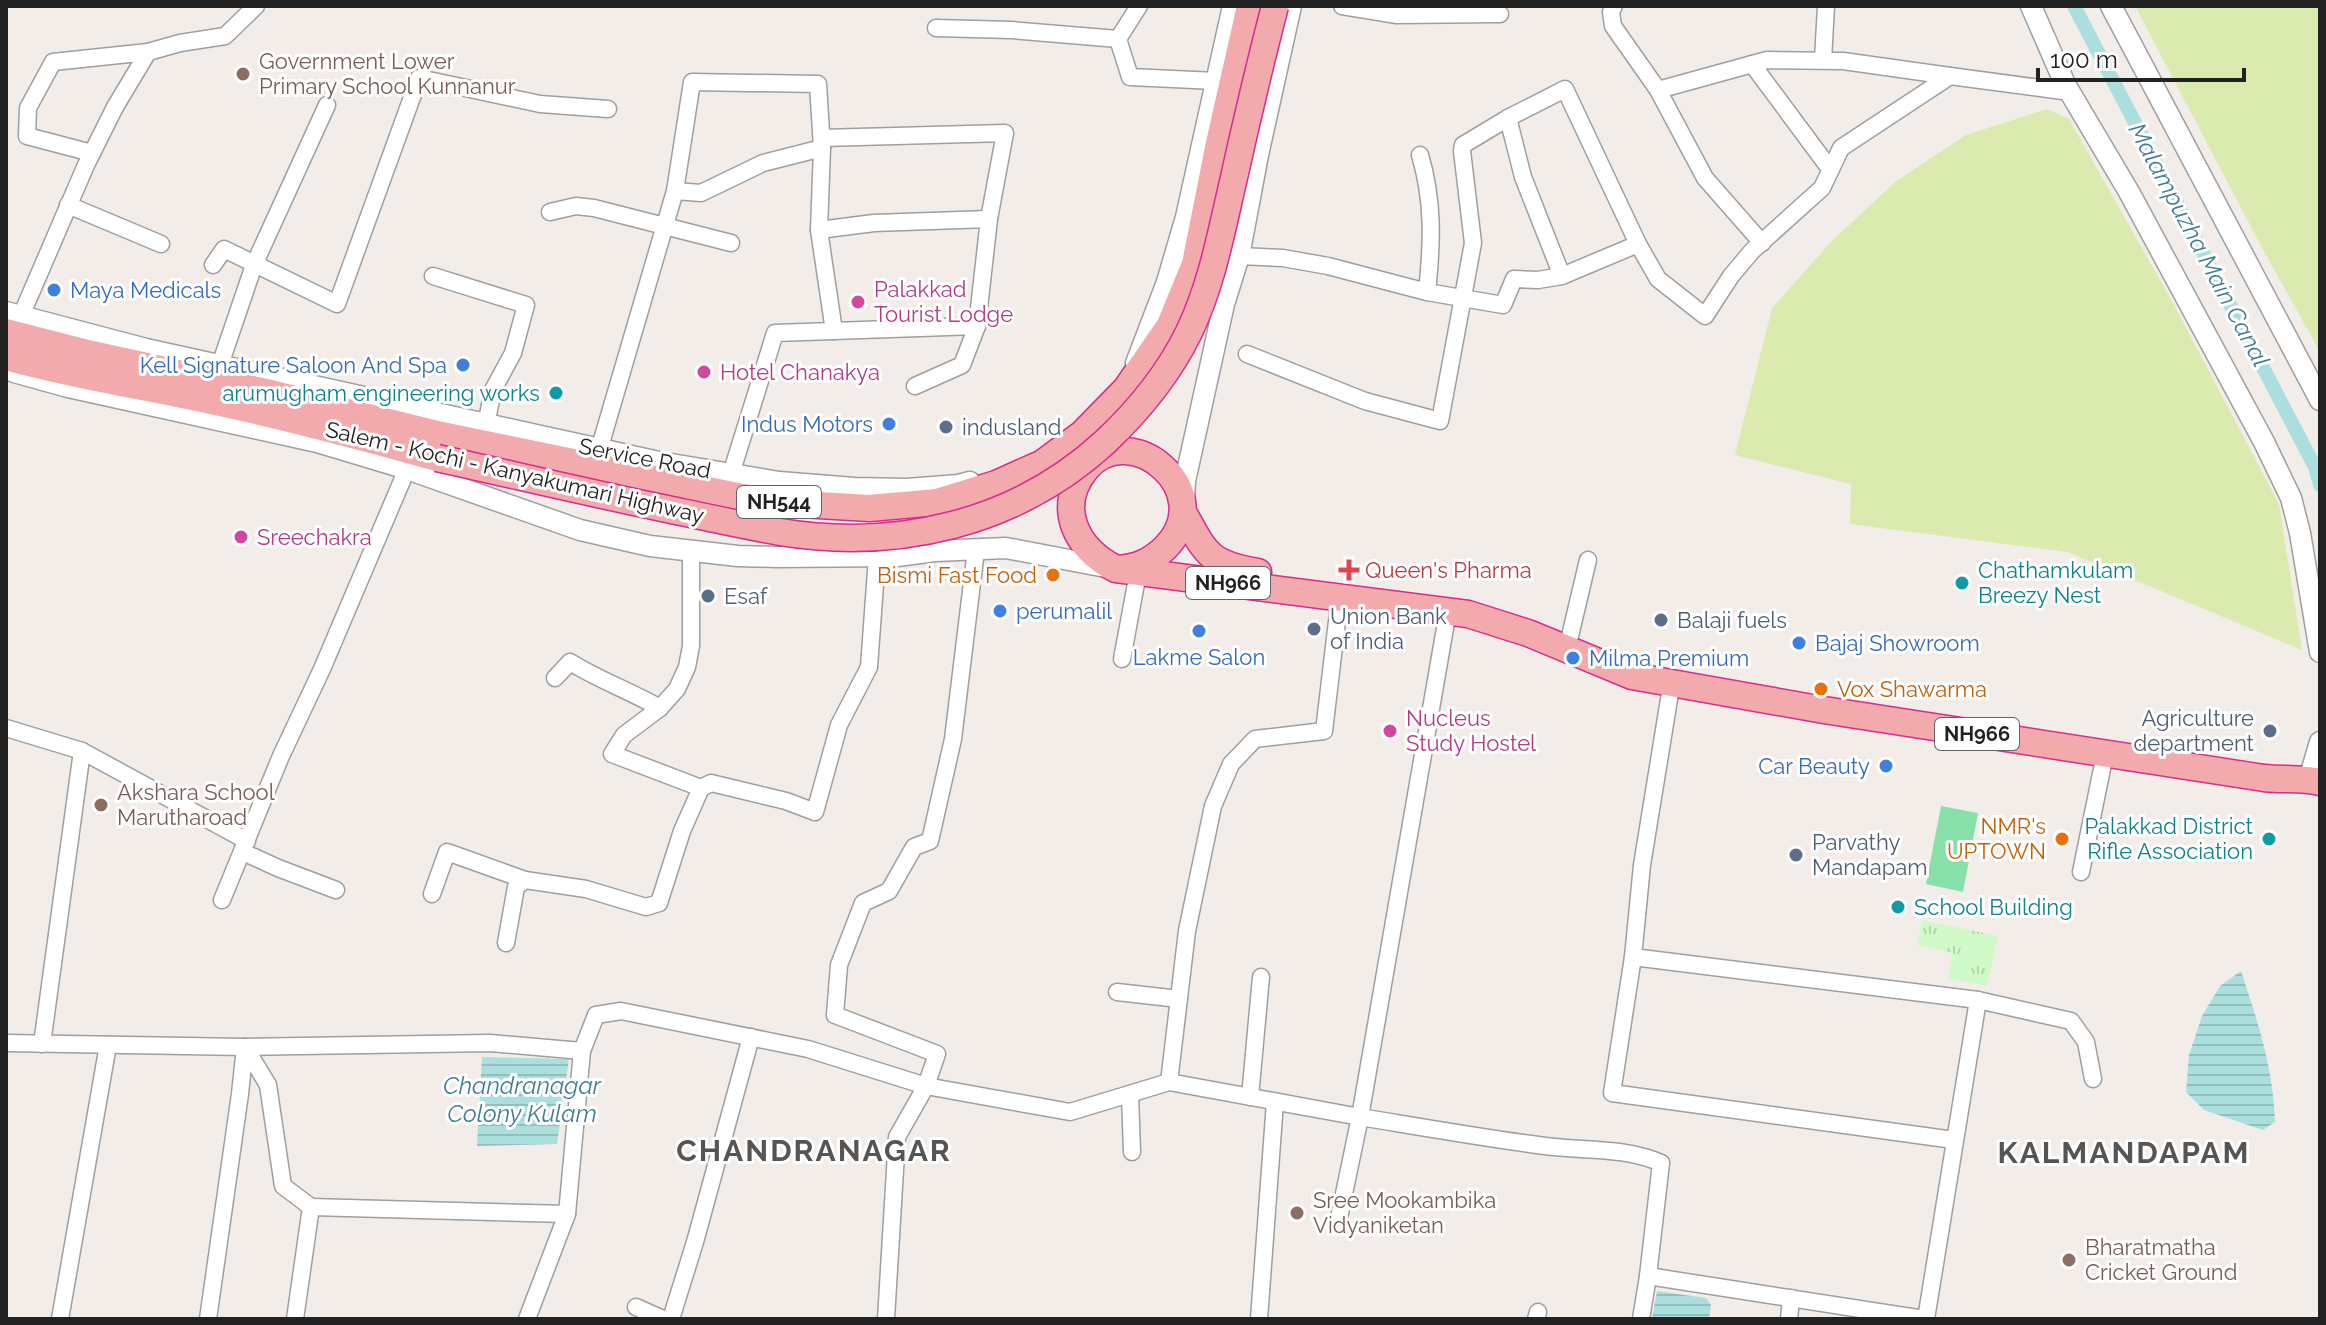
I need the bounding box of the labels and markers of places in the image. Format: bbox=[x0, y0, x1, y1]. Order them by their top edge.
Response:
place label: Government Lower Primary School Kunnanur bbox=[259, 48, 516, 99]
marker: Government Lower Primary School Kunnanur bbox=[234, 65, 252, 83]
place label: Palakkad Tourist Lodge bbox=[874, 276, 1013, 327]
place label: Maya Medicals bbox=[70, 277, 221, 303]
marker: Maya Medicals bbox=[45, 281, 63, 299]
marker: Palakkad Tourist Lodge bbox=[849, 293, 867, 311]
place label: Kell Signature Saloon And Spa bbox=[140, 352, 447, 378]
marker: Kell Signature Saloon And Spa bbox=[454, 356, 472, 374]
place label: Hotel Chanakya bbox=[720, 359, 880, 385]
marker: Hotel Chanakya bbox=[695, 363, 713, 381]
place label: arumugham engineering works bbox=[222, 380, 540, 406]
marker: arumugham engineering works bbox=[547, 384, 565, 402]
place label: Indus Motors bbox=[741, 411, 873, 437]
place label: indusland bbox=[962, 414, 1061, 440]
marker: Indus Motors bbox=[880, 415, 898, 433]
marker: indusland bbox=[937, 418, 955, 436]
place label: Sreechakra bbox=[257, 524, 372, 550]
marker: Sreechakra bbox=[232, 528, 250, 546]
place label: Queen's Pharma bbox=[1365, 557, 1532, 583]
place label: Chathamkulam Breezy Nest bbox=[1978, 557, 2133, 608]
marker: Queen's Pharma bbox=[1340, 561, 1358, 579]
place label: Bismi Fast Food bbox=[877, 562, 1037, 588]
marker: Bismi Fast Food bbox=[1044, 566, 1062, 584]
marker: Chathamkulam Breezy Nest bbox=[1953, 574, 1971, 592]
place label: Esaf bbox=[724, 583, 768, 609]
marker: Esaf bbox=[699, 587, 717, 605]
place label: perumalil bbox=[1016, 598, 1112, 624]
marker: perumalil bbox=[991, 602, 1009, 620]
place label: Union Bank of India bbox=[1330, 603, 1447, 654]
place label: Balaji fuels bbox=[1677, 607, 1787, 633]
marker: Balaji fuels bbox=[1652, 611, 1670, 629]
marker: Union Bank of India bbox=[1305, 620, 1323, 638]
marker: Lakme Salon bbox=[1190, 622, 1208, 640]
place label: Bajaj Showroom bbox=[1815, 630, 1980, 656]
marker: Bajaj Showroom bbox=[1790, 634, 1808, 652]
place label: Lakme Salon bbox=[1133, 644, 1265, 670]
place label: Milma Premium bbox=[1589, 645, 1749, 671]
marker: Milma Premium bbox=[1564, 649, 1582, 667]
place label: Vox Shawarma bbox=[1837, 676, 1987, 702]
marker: Vox Shawarma bbox=[1812, 680, 1830, 698]
place label: Nucleus Study Hostel bbox=[1406, 705, 1536, 756]
place label: Agriculture department bbox=[2134, 705, 2255, 756]
marker: Nucleus Study Hostel bbox=[1381, 722, 1399, 740]
marker: Agriculture department bbox=[2261, 722, 2279, 740]
place label: Car Beauty bbox=[1758, 753, 1870, 779]
marker: Car Beauty bbox=[1877, 757, 1895, 775]
place label: Akshara School Marutharoad bbox=[117, 779, 275, 830]
marker: Akshara School Marutharoad bbox=[92, 796, 110, 814]
place label: NMR's UPTOWN bbox=[1947, 813, 2046, 864]
place label: Palakkad District Rifle Association bbox=[2084, 813, 2254, 864]
place label: Parvathy Mandapam bbox=[1812, 829, 1927, 880]
marker: NMR's UPTOWN bbox=[2053, 830, 2071, 848]
marker: Palakkad District Rifle Association bbox=[2260, 830, 2278, 848]
marker: Parvathy Mandapam bbox=[1787, 846, 1805, 864]
place label: School Building bbox=[1914, 894, 2073, 920]
marker: School Building bbox=[1889, 898, 1907, 916]
place label: Sree Mookambika Vidyaniketan bbox=[1313, 1187, 1496, 1238]
marker: Sree Mookambika Vidyaniketan bbox=[1288, 1204, 1306, 1222]
place label: Bharatmatha Cricket Ground bbox=[2085, 1234, 2237, 1285]
marker: Bharatmatha Cricket Ground bbox=[2060, 1251, 2078, 1269]

